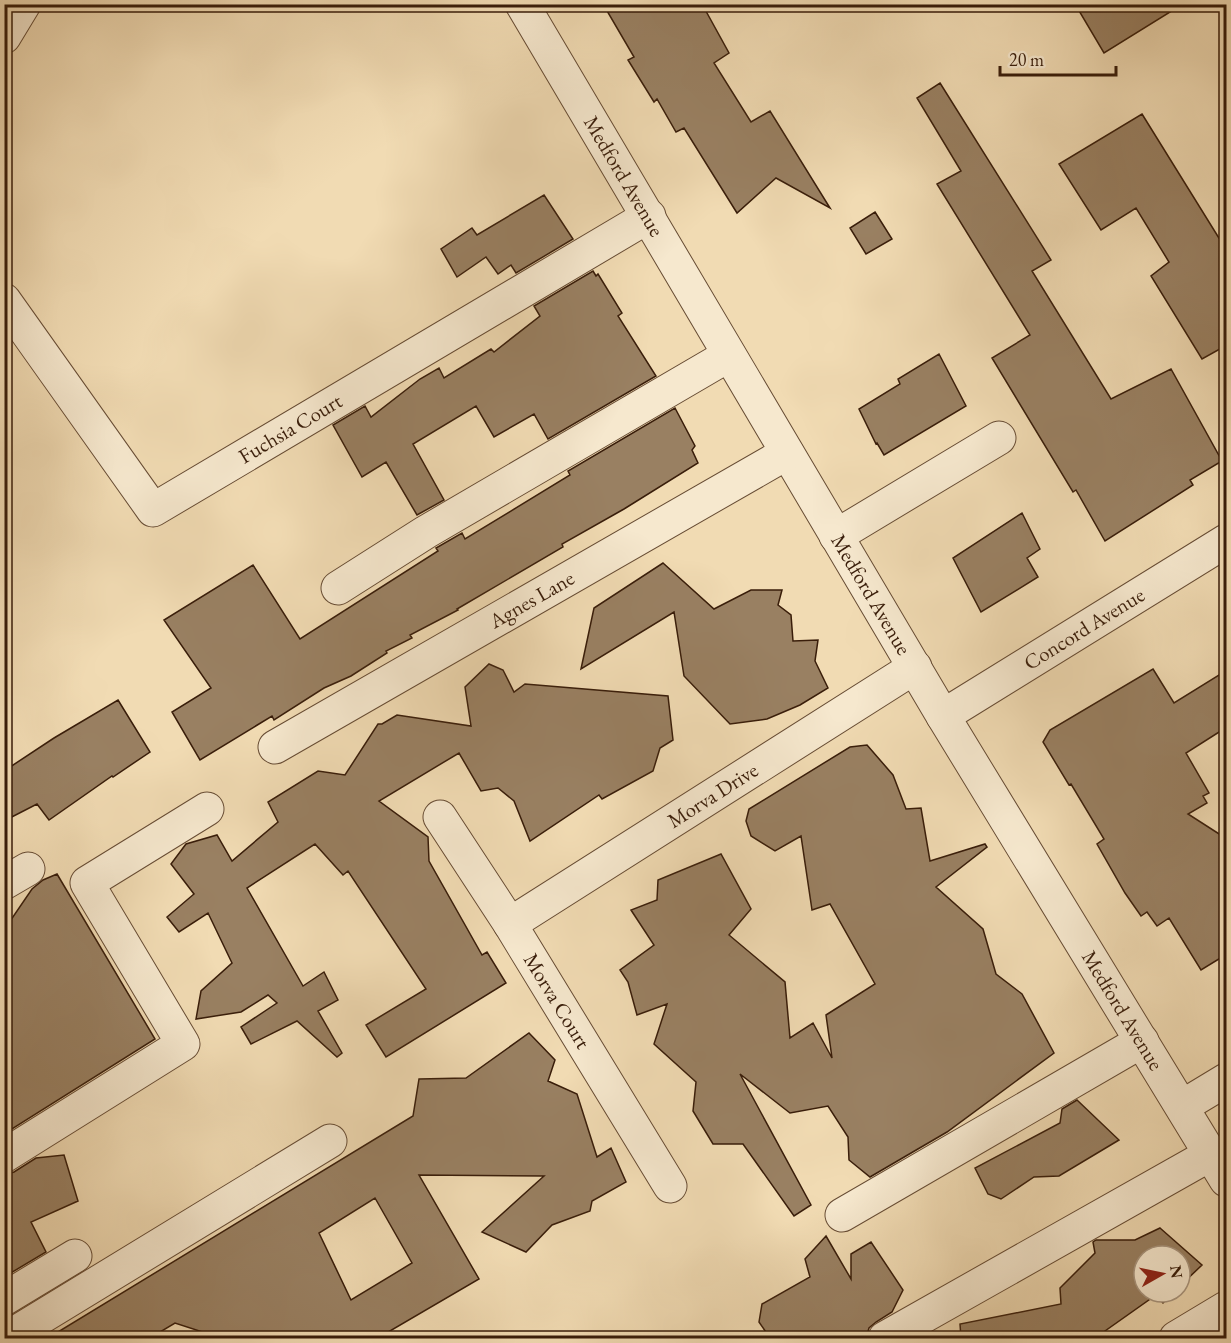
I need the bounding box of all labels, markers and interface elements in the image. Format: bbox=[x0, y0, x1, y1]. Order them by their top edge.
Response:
scale bar bbox=[1000, 39, 1116, 77]
text: 20 m bbox=[1009, 48, 1044, 71]
street label: Medford Avenue bbox=[578, 111, 670, 241]
street label: Fuchsia Court bbox=[233, 387, 347, 469]
street label: Medford Avenue bbox=[825, 529, 918, 660]
street label: Agnes Lane bbox=[483, 564, 579, 635]
street label: Concord Avenue bbox=[1018, 581, 1149, 676]
street label: Morva Drive bbox=[662, 756, 763, 834]
street label: Medford Avenue bbox=[1076, 945, 1170, 1075]
street label: Morva Court bbox=[518, 948, 597, 1054]
north arrow bbox=[1132, 1244, 1192, 1304]
text: N bbox=[1165, 1264, 1188, 1280]

